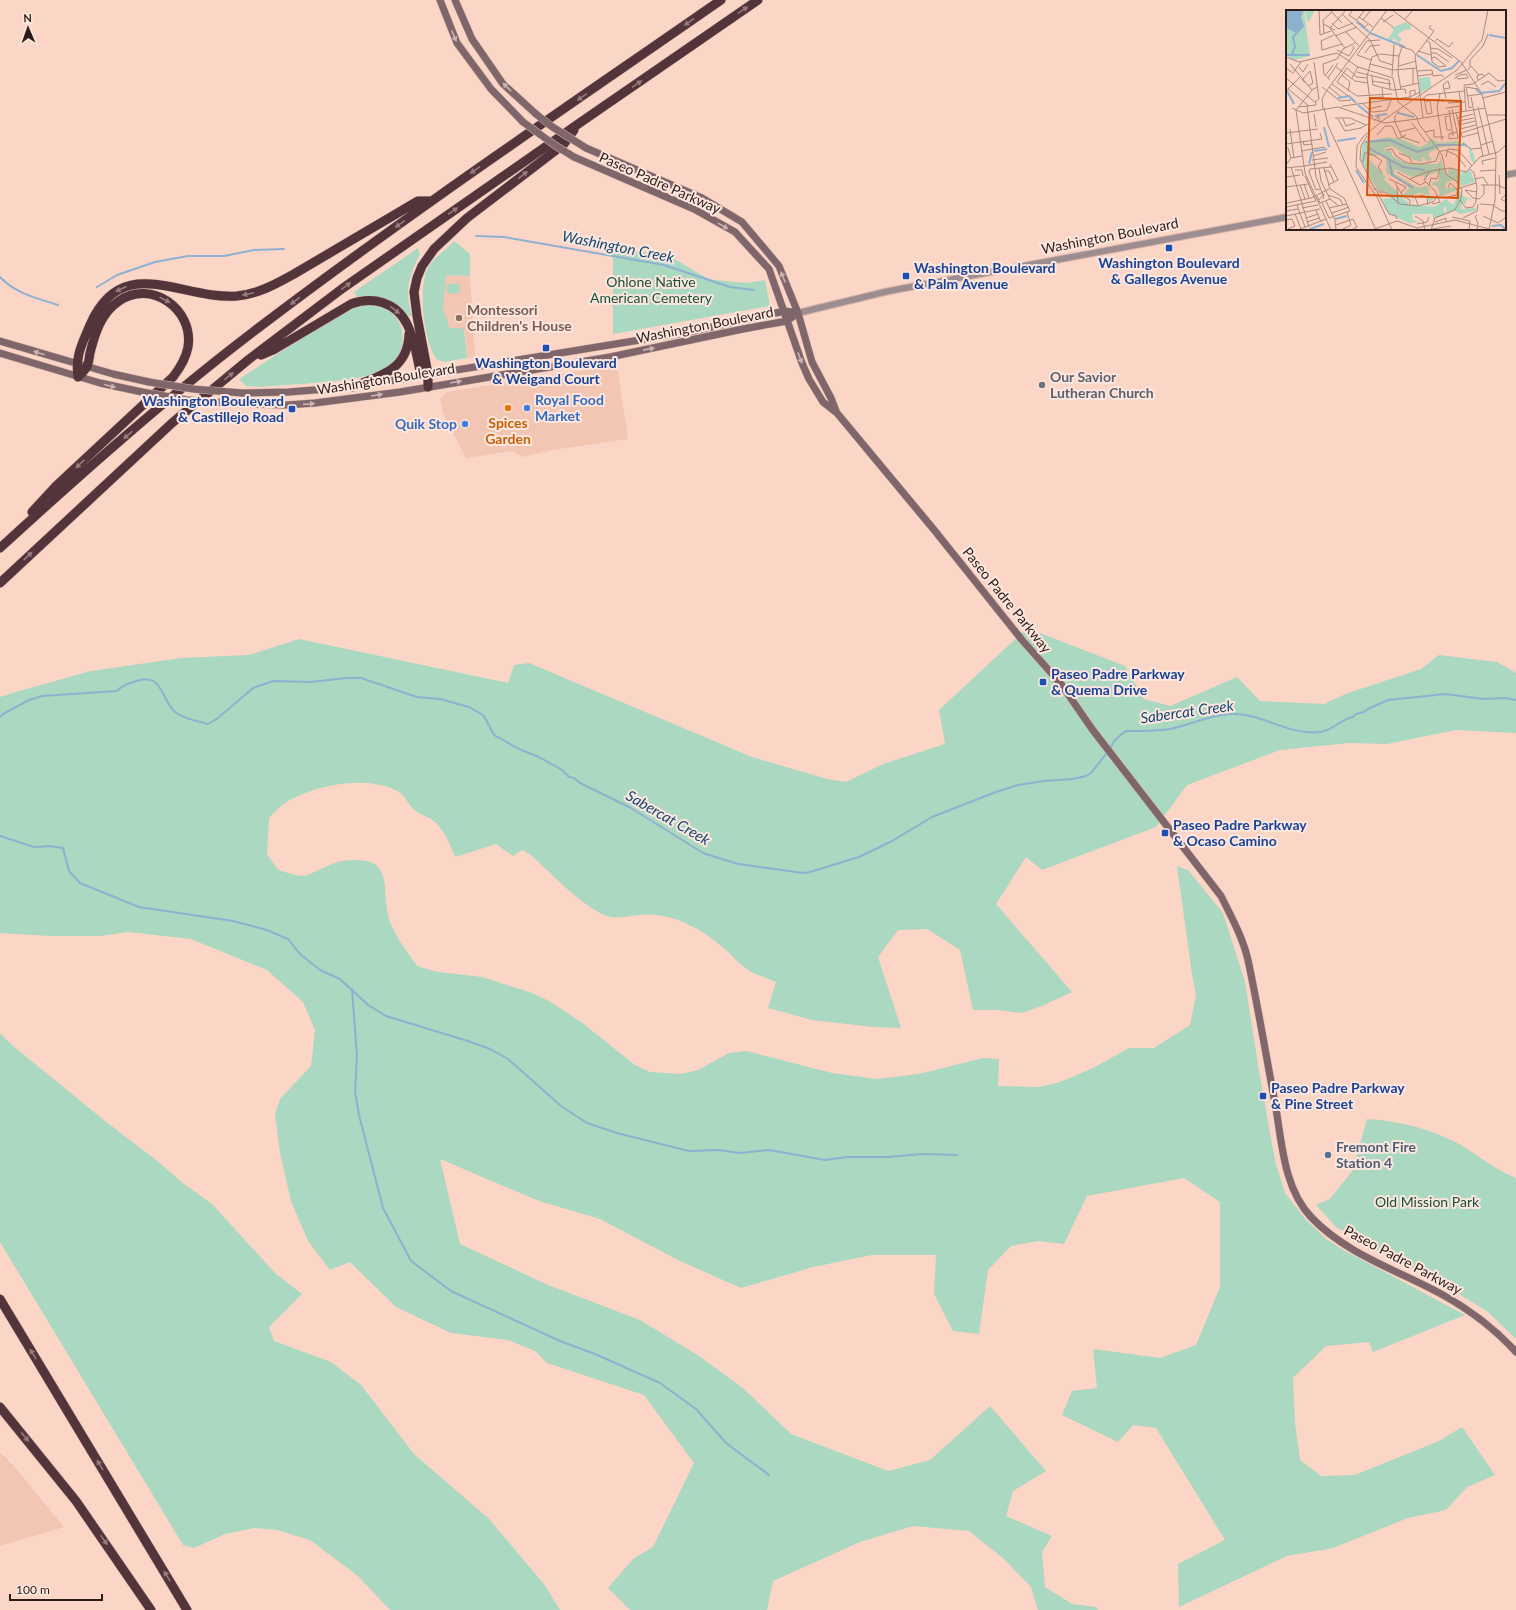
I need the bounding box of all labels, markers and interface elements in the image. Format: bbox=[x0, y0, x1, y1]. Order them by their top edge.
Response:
one-way arrow bbox=[738, 6, 749, 14]
north arrow bbox=[8, 8, 48, 48]
inset map bbox=[1286, 10, 1506, 230]
text: N bbox=[23, 11, 32, 24]
one-way arrow bbox=[684, 18, 694, 26]
one-way arrow bbox=[452, 31, 458, 43]
one-way arrow bbox=[631, 80, 642, 88]
one-way arrow bbox=[502, 82, 512, 92]
one-way arrow bbox=[577, 93, 587, 101]
street label: Paseo Padre Parkway bbox=[597, 148, 724, 217]
one-way arrow bbox=[469, 167, 481, 174]
one-way arrow bbox=[517, 171, 528, 179]
one-way arrow bbox=[448, 208, 458, 216]
street label: Washington Boulevard bbox=[1040, 214, 1180, 257]
one-way arrow bbox=[394, 220, 405, 228]
one-way arrow bbox=[718, 222, 729, 229]
water label: Washington Creek bbox=[561, 226, 677, 266]
marker: Washington Boulevard & Gallegos Avenue bbox=[1164, 243, 1174, 253]
place label: Washington Boulevard & Gallegos Avenue bbox=[1098, 254, 1240, 287]
place label: Washington Boulevard & Palm Avenue bbox=[914, 259, 1056, 292]
one-way arrow bbox=[780, 271, 786, 282]
marker: Washington Boulevard & Palm Avenue bbox=[901, 271, 911, 281]
park label: Ohlone Native American Cemetery bbox=[590, 273, 713, 306]
one-way arrow bbox=[341, 282, 352, 290]
one-way arrow bbox=[115, 286, 126, 292]
one-way arrow bbox=[242, 291, 255, 297]
one-way arrow bbox=[159, 297, 171, 304]
one-way arrow bbox=[290, 297, 300, 305]
place label: Montessori Children's House bbox=[467, 301, 572, 334]
street label: Washington Boulevard bbox=[635, 303, 775, 346]
one-way arrow bbox=[390, 306, 401, 315]
marker: Montessori Children's House bbox=[454, 313, 464, 323]
marker: Washington Boulevard & Weigand Court bbox=[541, 343, 551, 353]
one-way arrow bbox=[642, 346, 655, 352]
one-way arrow bbox=[33, 350, 45, 356]
one-way arrow bbox=[798, 352, 804, 364]
place label: Washington Boulevard & Weigand Court bbox=[475, 354, 617, 387]
street label: Washington Boulevard bbox=[316, 359, 456, 398]
place label: Our Savior Lutheran Church bbox=[1050, 368, 1154, 401]
one-way arrow bbox=[224, 371, 234, 380]
one-way arrow bbox=[450, 379, 462, 385]
marker: Our Savior Lutheran Church bbox=[1037, 380, 1047, 390]
one-way arrow bbox=[104, 383, 116, 389]
place label: Royal Food Market bbox=[535, 391, 604, 424]
place label: Washington Boulevard & Castillejo Road bbox=[143, 392, 284, 425]
one-way arrow bbox=[371, 392, 383, 398]
one-way arrow bbox=[303, 400, 315, 407]
marker: Spices Garden bbox=[503, 403, 513, 413]
marker: Royal Food Market bbox=[522, 403, 532, 413]
marker: Washington Boulevard & Castillejo Road bbox=[287, 404, 297, 414]
place label: Spices Garden bbox=[485, 414, 531, 447]
place label: Quik Stop bbox=[395, 415, 457, 432]
marker: Quik Stop bbox=[460, 419, 470, 429]
one-way arrow bbox=[123, 430, 134, 439]
one-way arrow bbox=[75, 459, 85, 468]
street label: Paseo Padre Parkway bbox=[960, 543, 1056, 657]
one-way arrow bbox=[23, 551, 33, 561]
place label: Paseo Padre Parkway & Quema Drive bbox=[1051, 665, 1185, 698]
marker: Paseo Padre Parkway & Quema Drive bbox=[1038, 677, 1048, 687]
water label: Sabercat Creek bbox=[1139, 695, 1236, 726]
water label: Sabercat Creek bbox=[623, 786, 714, 849]
place label: Paseo Padre Parkway & Ocaso Camino bbox=[1173, 816, 1307, 849]
marker: Paseo Padre Parkway & Ocaso Camino bbox=[1160, 828, 1170, 838]
place label: Paseo Padre Parkway & Pine Street bbox=[1271, 1079, 1405, 1112]
marker: Paseo Padre Parkway & Pine Street bbox=[1258, 1091, 1268, 1101]
place label: Fremont Fire Station 4 bbox=[1336, 1138, 1417, 1171]
marker: Fremont Fire Station 4 bbox=[1323, 1150, 1333, 1160]
park label: Old Mission Park bbox=[1375, 1193, 1480, 1210]
street label: Paseo Padre Parkway bbox=[1341, 1221, 1466, 1298]
one-way arrow bbox=[29, 1349, 37, 1359]
one-way arrow bbox=[21, 1431, 30, 1442]
one-way arrow bbox=[96, 1459, 103, 1471]
one-way arrow bbox=[100, 1535, 108, 1545]
one-way arrow bbox=[164, 1570, 171, 1582]
scale bar bbox=[10, 1576, 102, 1602]
text: 100 m bbox=[16, 1582, 50, 1597]

